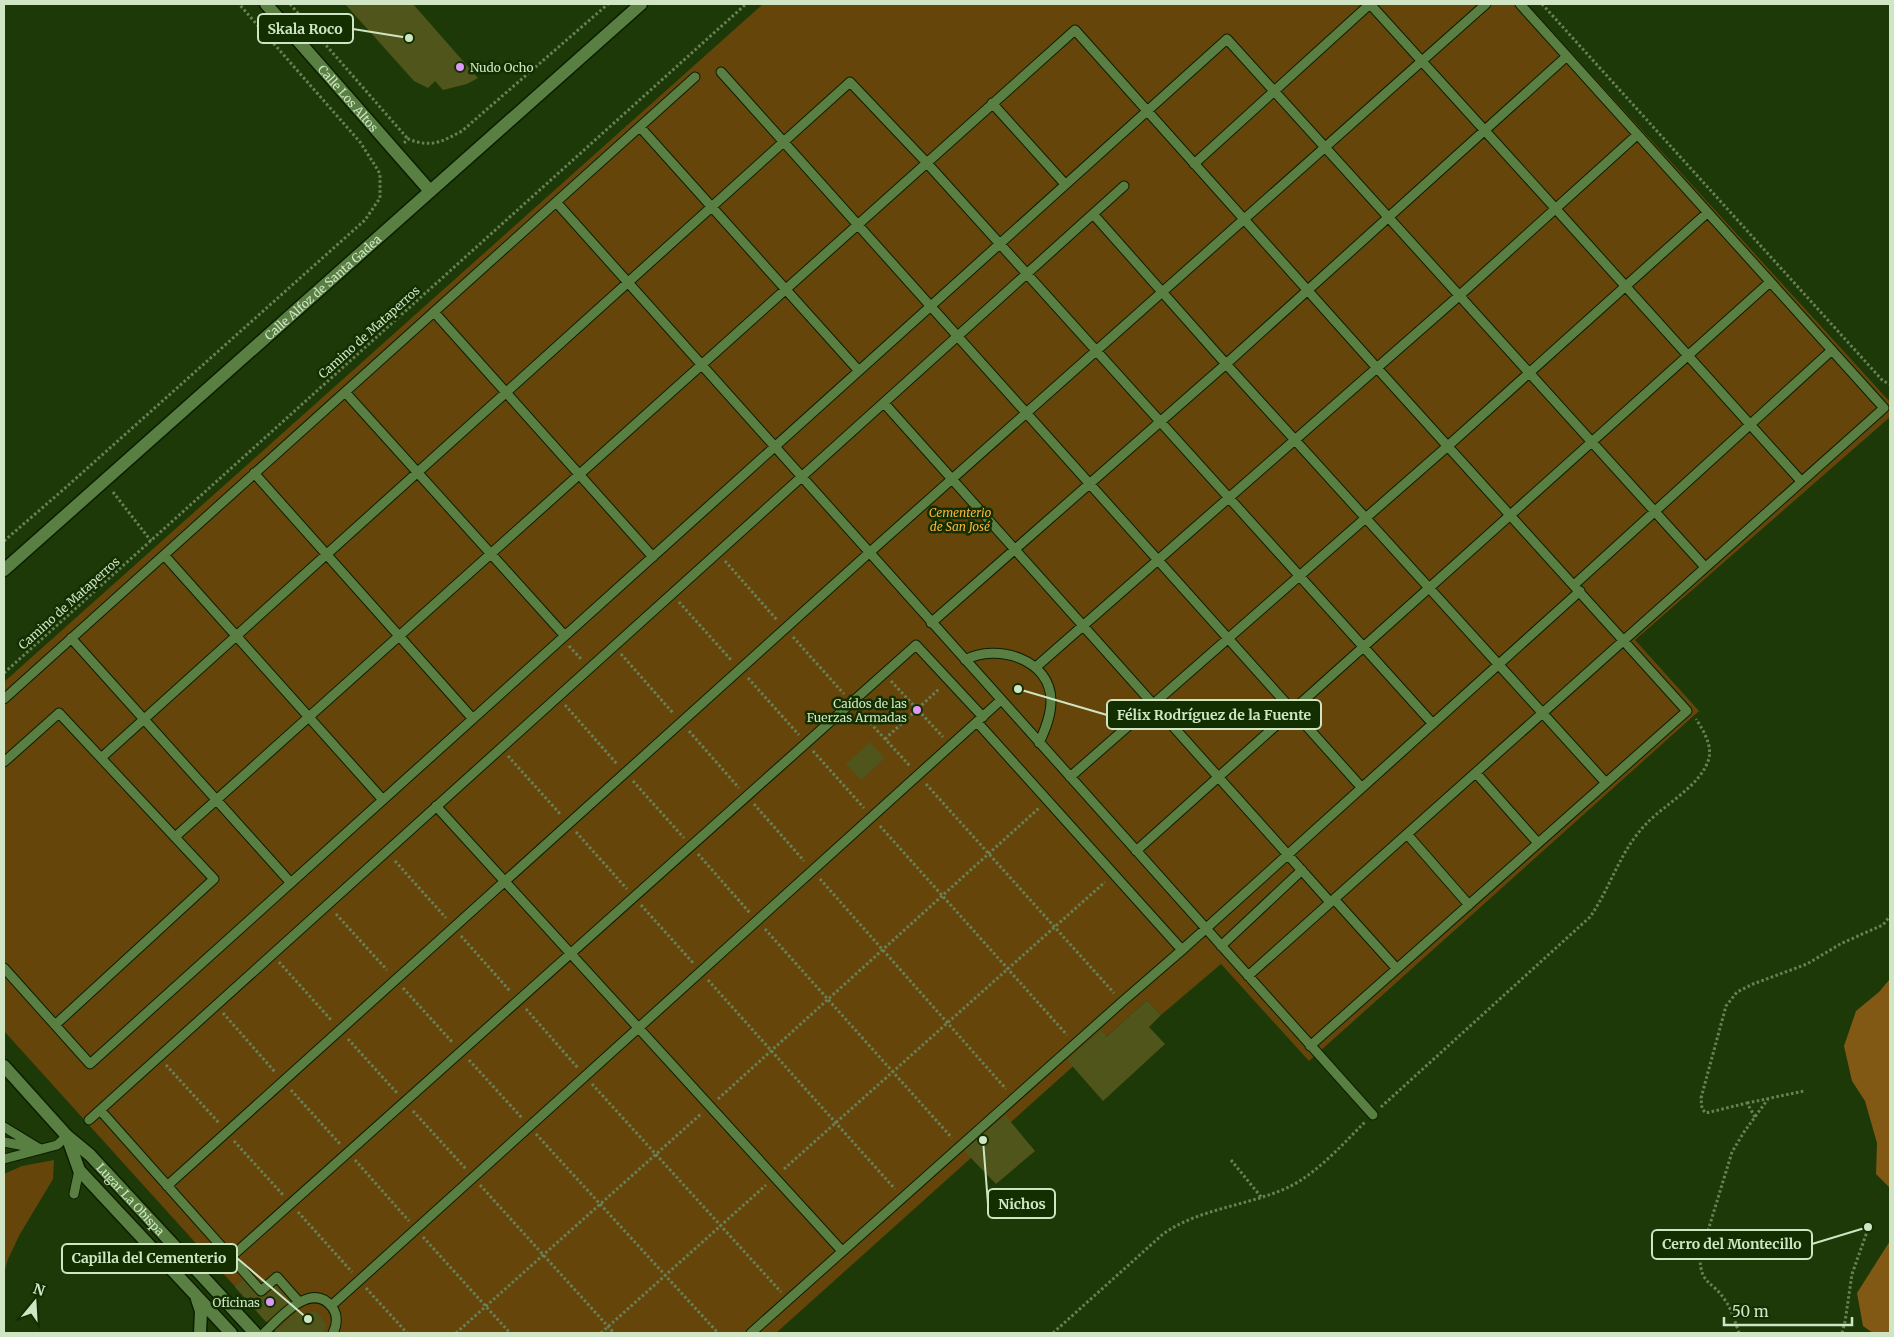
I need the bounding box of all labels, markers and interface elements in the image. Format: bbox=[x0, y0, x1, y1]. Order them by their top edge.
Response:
callout: Skala Roco bbox=[258, 14, 353, 43]
text: Skala Roco bbox=[267, 20, 343, 38]
place label: Nudo Ocho bbox=[470, 60, 533, 75]
street label: Calle Los Altos bbox=[315, 61, 382, 135]
marker: Nudo Ocho bbox=[454, 61, 466, 73]
street label: Calle Alfoz de Santa Gadea bbox=[261, 231, 384, 343]
street label: Camino de Mataperros bbox=[315, 283, 423, 381]
park label: Cementerio de San José bbox=[929, 505, 992, 534]
street label: Camino de Mataperros bbox=[15, 554, 123, 652]
place label: Caídos de las Fuerzas Armadas bbox=[807, 696, 907, 725]
callout: Félix Rodríguez de la Fuente bbox=[1107, 700, 1321, 729]
marker: Caídos de las Fuerzas Armadas bbox=[911, 704, 923, 716]
text: Félix Rodríguez de la Fuente bbox=[1117, 706, 1312, 724]
street label: Lugar La Obispa bbox=[94, 1160, 168, 1239]
callout: Nichos bbox=[988, 1189, 1055, 1218]
text: Nichos bbox=[998, 1195, 1046, 1213]
callout: Cerro del Montecillo bbox=[1652, 1230, 1812, 1259]
text: Cerro del Montecillo bbox=[1662, 1235, 1802, 1253]
callout: Capilla del Cementerio bbox=[62, 1244, 237, 1273]
text: Capilla del Cementerio bbox=[72, 1249, 226, 1267]
north arrow bbox=[10, 1277, 60, 1327]
text: N bbox=[31, 1279, 47, 1300]
scale bar bbox=[1724, 1294, 1852, 1326]
place label: Oficinas bbox=[213, 1295, 260, 1310]
marker: Oficinas bbox=[264, 1296, 276, 1308]
text: 50 m bbox=[1732, 1302, 1769, 1321]

